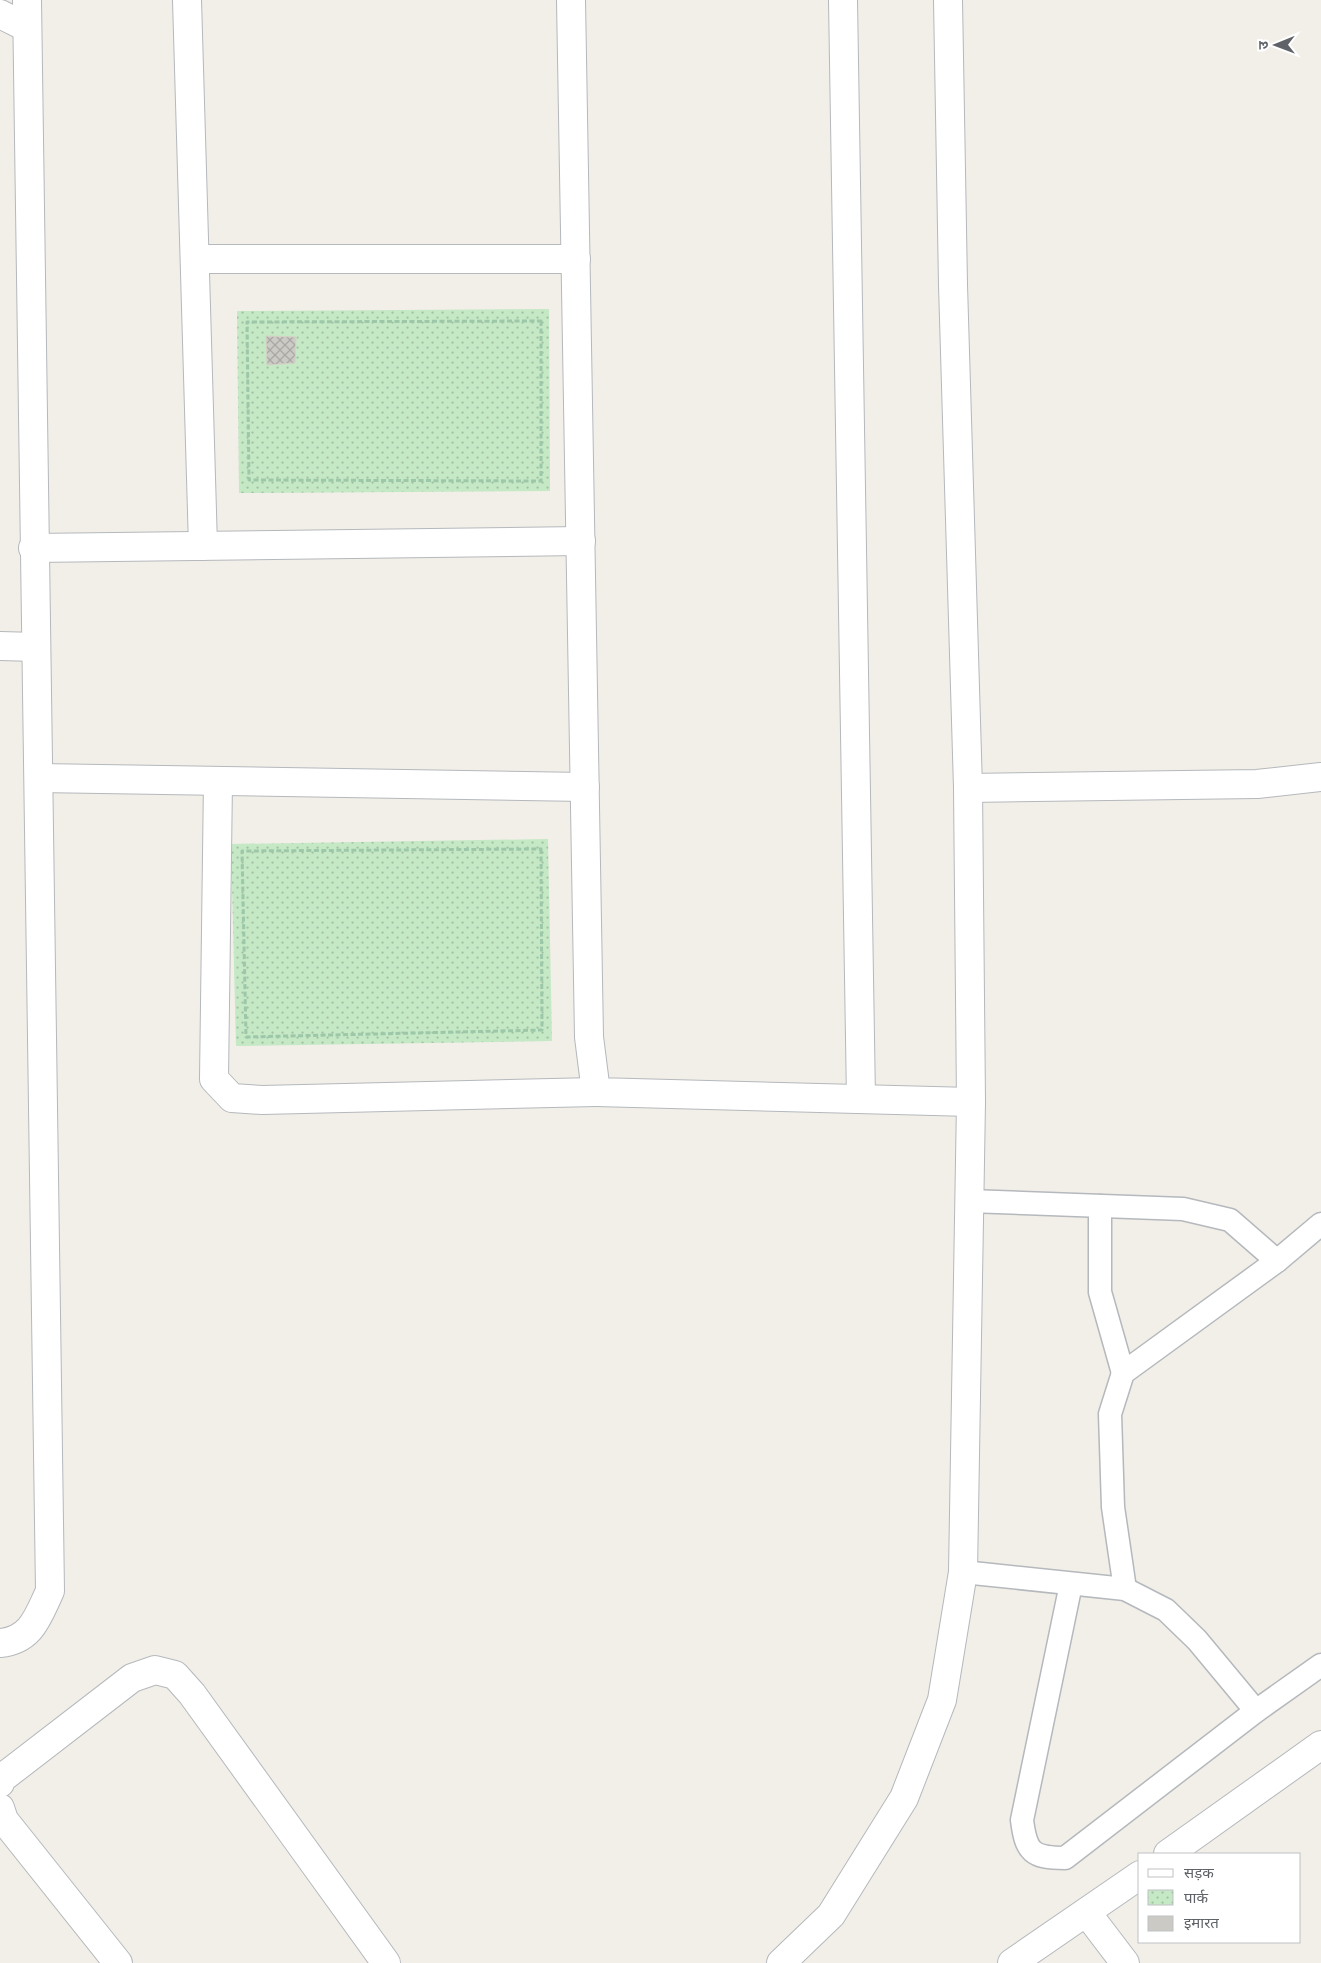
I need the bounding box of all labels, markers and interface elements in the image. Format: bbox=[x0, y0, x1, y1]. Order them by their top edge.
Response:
north arrow bbox=[1251, 20, 1301, 70]
text: उ bbox=[1253, 40, 1272, 50]
legend bbox=[1138, 1853, 1301, 1943]
text: सड़क bbox=[1184, 1862, 1214, 1883]
text: पार्क bbox=[1184, 1887, 1208, 1908]
text: इमारत bbox=[1184, 1912, 1219, 1933]

